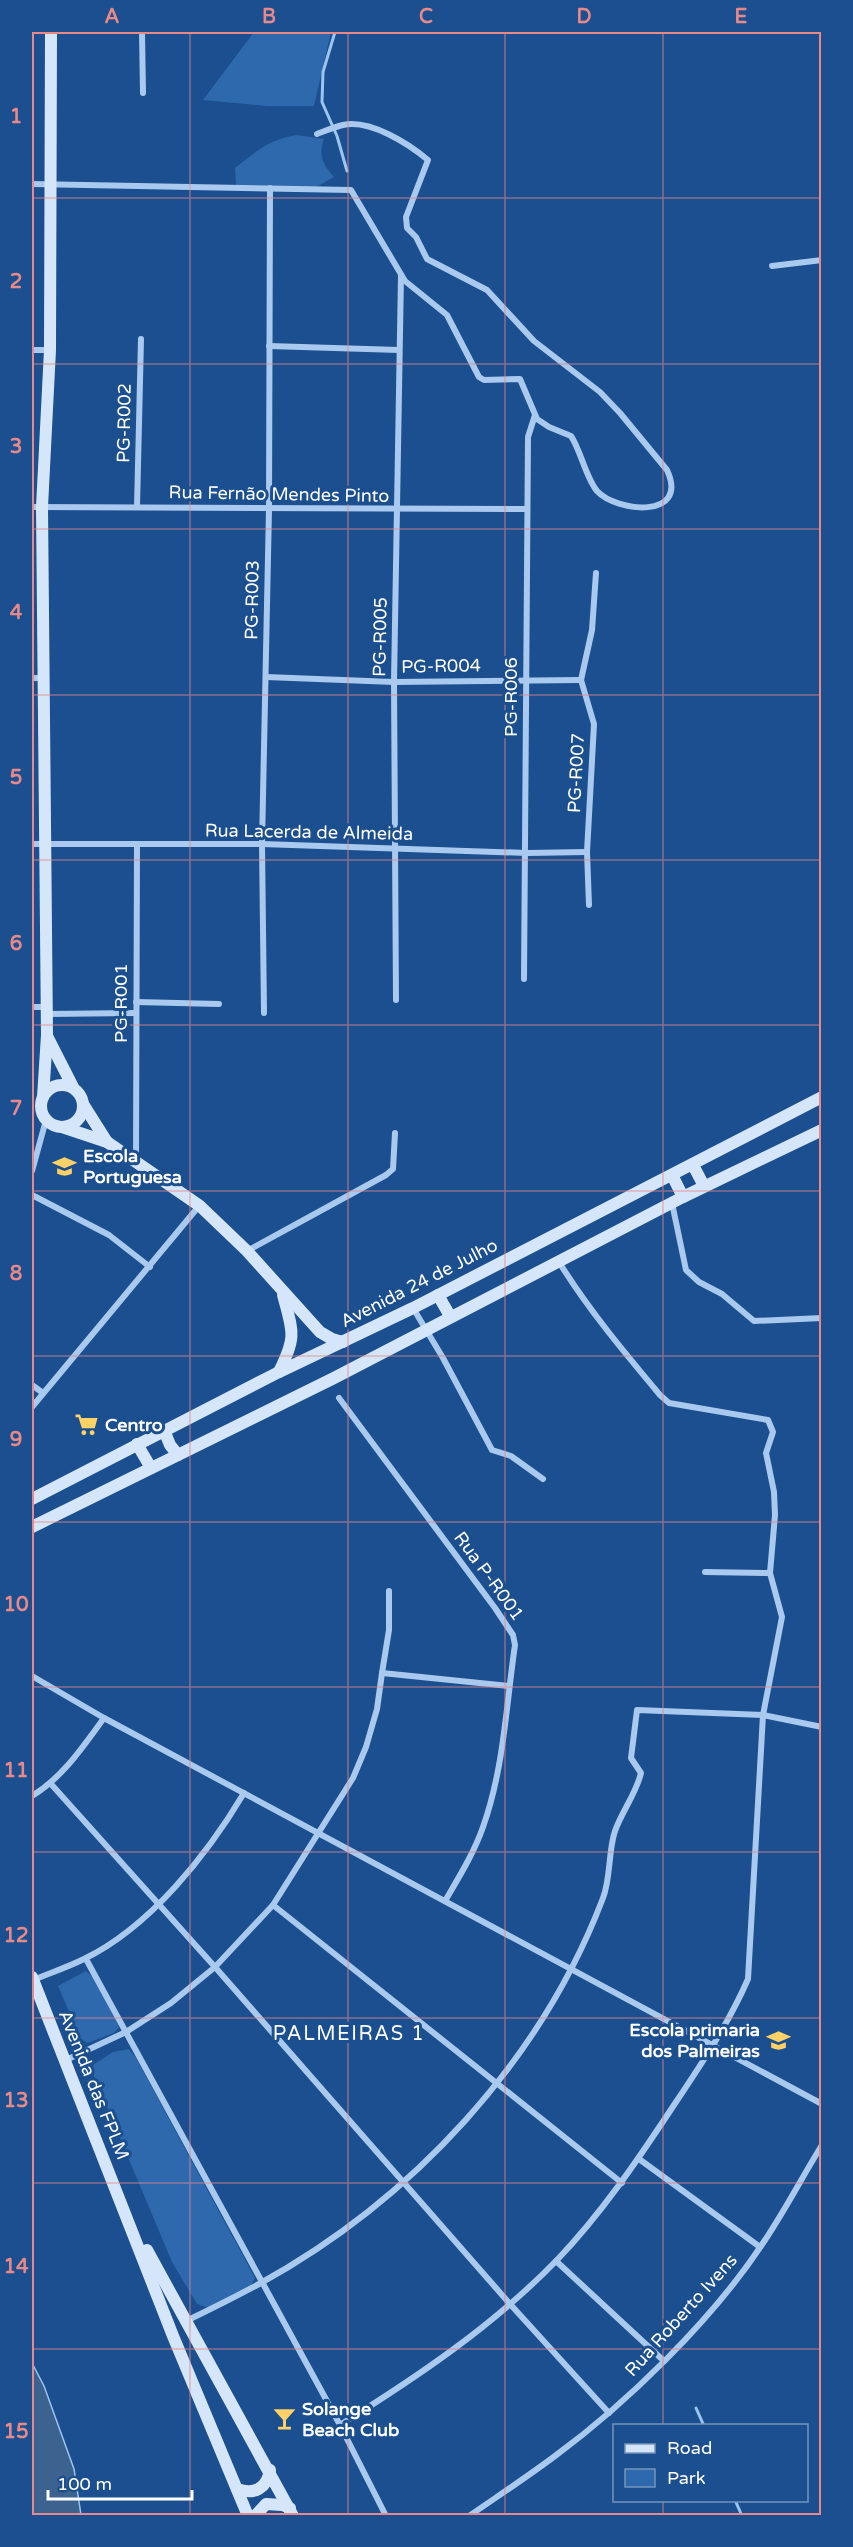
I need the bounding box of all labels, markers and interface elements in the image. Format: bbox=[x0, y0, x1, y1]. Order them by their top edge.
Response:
text: A bbox=[105, 5, 120, 29]
text: B bbox=[262, 5, 276, 29]
text: C bbox=[419, 5, 433, 29]
text: D bbox=[576, 5, 592, 29]
text: E bbox=[735, 5, 748, 29]
text: 1 bbox=[10, 105, 22, 129]
text: 2 bbox=[10, 270, 22, 294]
street label: PG-R002 bbox=[112, 383, 136, 463]
text: 3 bbox=[10, 435, 22, 459]
street label: Rua Fernão Mendes Pinto bbox=[169, 481, 390, 507]
street label: PG-R003 bbox=[240, 560, 264, 640]
street label: PG-R005 bbox=[368, 597, 392, 677]
text: 4 bbox=[10, 601, 23, 625]
street label: PG-R004 bbox=[401, 654, 481, 678]
street label: PG-R006 bbox=[500, 657, 522, 737]
street label: PG-R007 bbox=[563, 733, 589, 813]
text: 5 bbox=[10, 766, 22, 790]
street label: Rua Lacerda de Almeida bbox=[205, 819, 413, 845]
text: 6 bbox=[10, 932, 22, 956]
street label: PG-R001 bbox=[110, 963, 132, 1043]
text: 7 bbox=[10, 1097, 22, 1121]
place label: Escola Portuguesa bbox=[83, 1145, 182, 1188]
school or university icon: Escola Portuguesa bbox=[52, 1153, 78, 1179]
street label: Avenida 24 de Julho bbox=[337, 1234, 501, 1332]
text: 8 bbox=[10, 1262, 22, 1286]
supermarket icon: Centro bbox=[74, 1412, 100, 1438]
place label: Centro bbox=[105, 1414, 163, 1436]
text: 9 bbox=[10, 1428, 22, 1452]
street label: Rua P-R001 bbox=[449, 1527, 529, 1625]
text: 10 bbox=[3, 1593, 29, 1617]
text: 11 bbox=[3, 1759, 29, 1783]
text: 12 bbox=[3, 1924, 29, 1948]
street label: Avenida das FPLM bbox=[54, 2007, 134, 2163]
place label: Escola primaria dos Palmeiras bbox=[629, 2019, 760, 2062]
district label: PALMEIRAS 1 bbox=[273, 2022, 425, 2046]
school or university icon: Escola primaria dos Palmeiras bbox=[765, 2027, 791, 2053]
text: 13 bbox=[3, 2089, 29, 2113]
street label: Rua Roberto Ivens bbox=[620, 2249, 742, 2381]
text: 14 bbox=[3, 2255, 29, 2279]
place label: Solange Beach Club bbox=[302, 2398, 399, 2441]
bar icon: Solange Beach Club bbox=[271, 2406, 297, 2432]
text: 15 bbox=[3, 2420, 29, 2444]
legend bbox=[613, 2424, 808, 2502]
text: Road bbox=[667, 2437, 712, 2459]
scale bar bbox=[48, 2463, 192, 2501]
text: Park bbox=[667, 2467, 706, 2489]
text: 100 m bbox=[57, 2473, 112, 2495]

